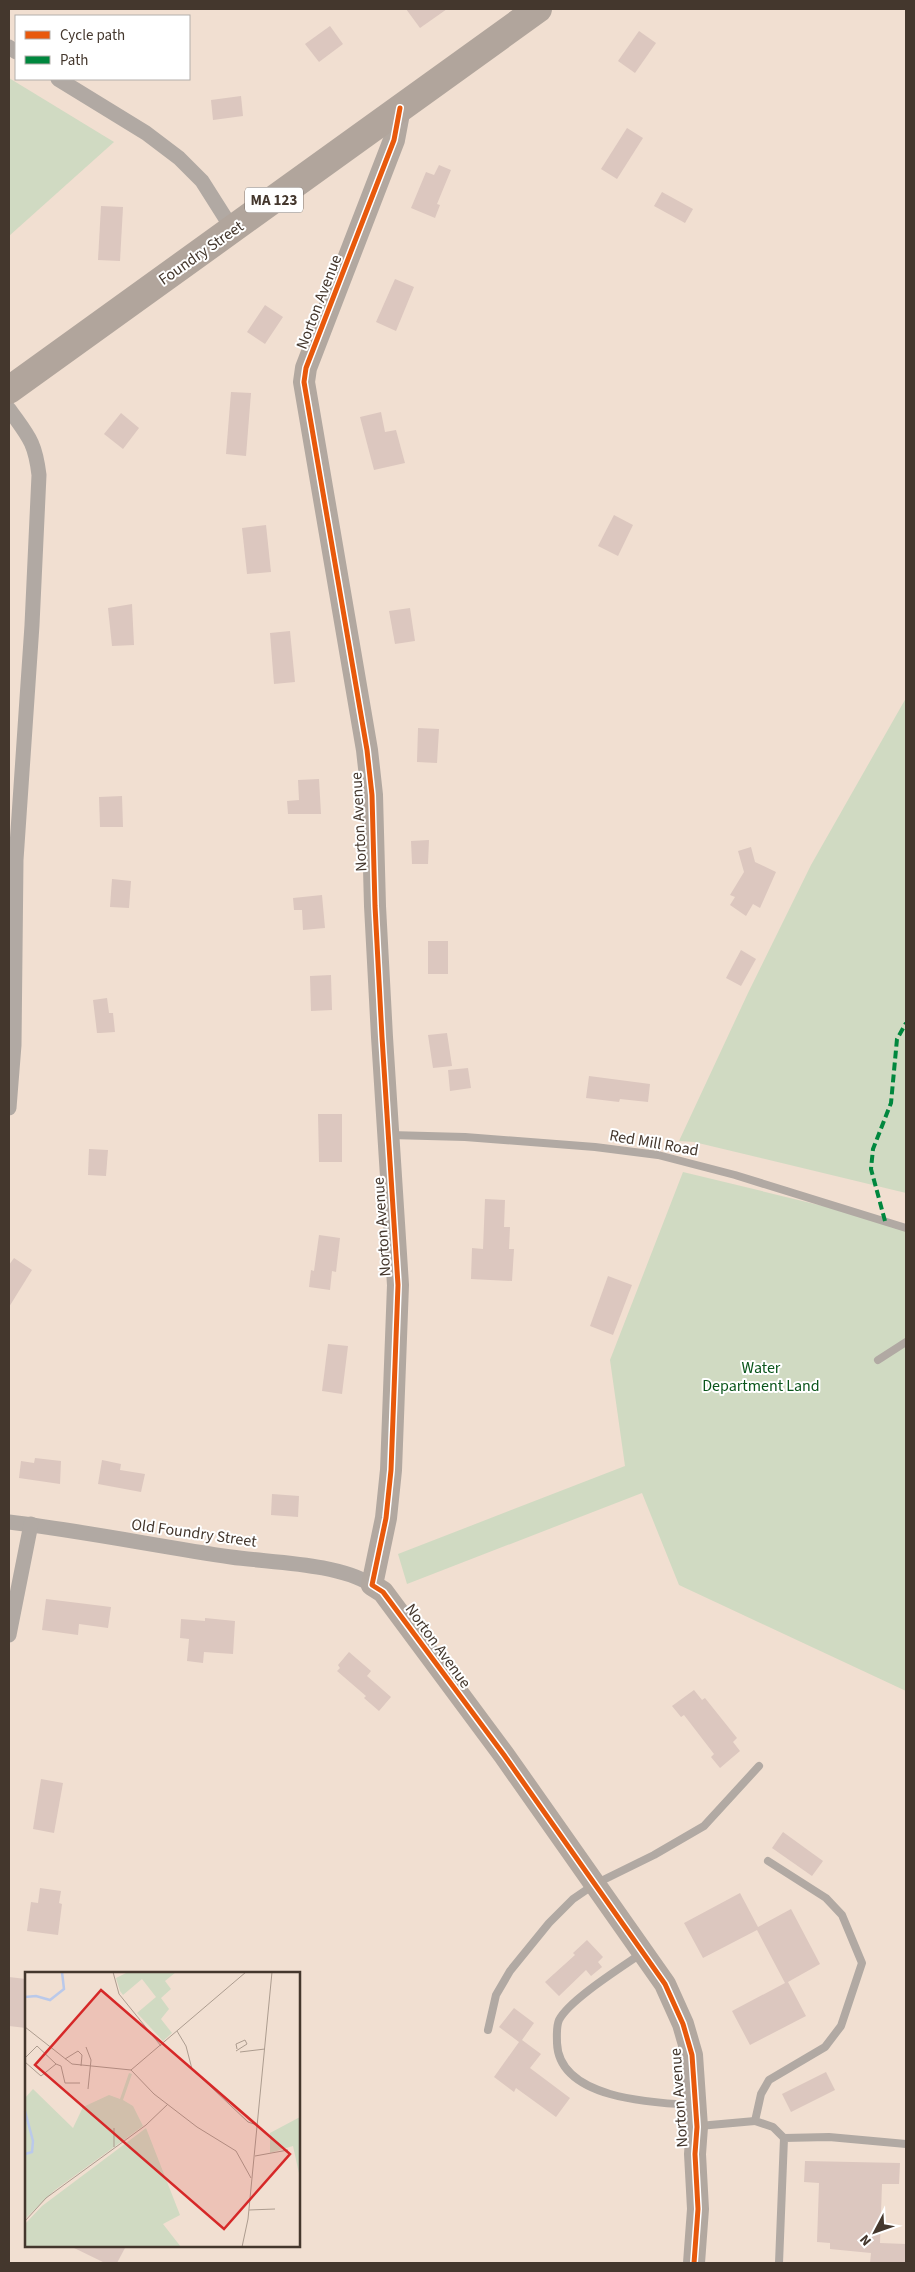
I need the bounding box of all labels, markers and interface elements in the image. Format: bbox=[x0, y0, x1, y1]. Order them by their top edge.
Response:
legend bbox=[15, 15, 190, 80]
text: Cycle path bbox=[60, 25, 125, 46]
text: Path bbox=[60, 50, 88, 71]
road number: MA 123 bbox=[245, 188, 303, 212]
street label: Foundry Street bbox=[154, 215, 249, 291]
street label: Norton Avenue bbox=[291, 251, 347, 352]
street label: Norton Avenue bbox=[345, 772, 373, 872]
street label: Red Mill Road bbox=[608, 1124, 700, 1162]
street label: Norton Avenue bbox=[368, 1176, 396, 1277]
park label: Water Department Land bbox=[702, 1357, 820, 1397]
street label: Old Foundry Street bbox=[130, 1513, 259, 1553]
street label: Norton Avenue bbox=[400, 1599, 476, 1693]
inset map bbox=[25, 1972, 300, 2247]
street label: Norton Avenue bbox=[665, 2047, 693, 2148]
north arrow bbox=[850, 2207, 900, 2257]
text: N bbox=[855, 2230, 877, 2250]

